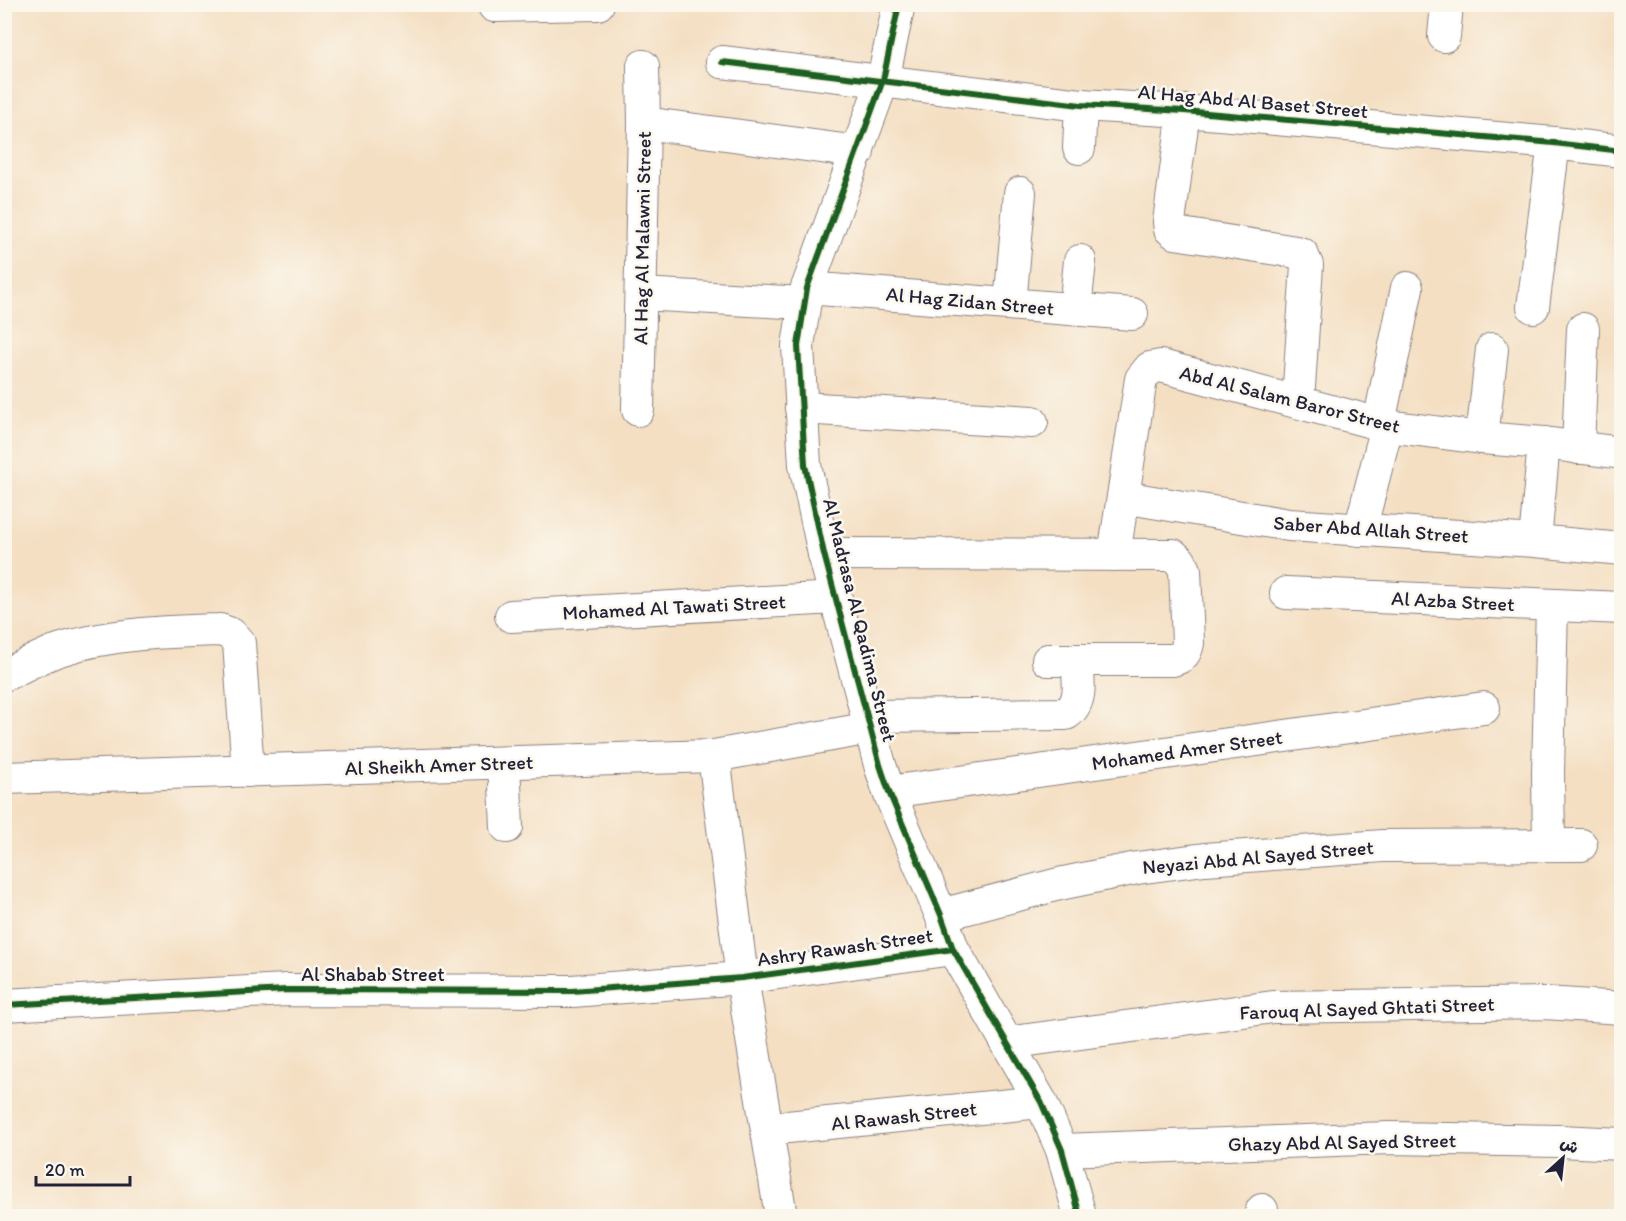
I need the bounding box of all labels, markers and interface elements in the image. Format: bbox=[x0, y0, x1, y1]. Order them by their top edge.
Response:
street label: Al Hag Abd Al Baset Street bbox=[1137, 79, 1369, 123]
street label: Al Hag Al Malawni Street bbox=[628, 131, 656, 345]
street label: Al Hag Zidan Street bbox=[885, 282, 1055, 320]
street label: Abd Al Salam Baror Street bbox=[1177, 360, 1403, 438]
street label: Al Madrasa Al Qadima Street bbox=[818, 496, 902, 744]
street label: Saber Abd Allah Street bbox=[1273, 510, 1469, 548]
street label: Al Azba Street bbox=[1391, 586, 1515, 616]
street label: Mohamed Al Tawati Street bbox=[562, 589, 786, 625]
street label: Mohamed Amer Street bbox=[1090, 725, 1284, 775]
street label: Al Sheikh Amer Street bbox=[344, 750, 534, 780]
street label: Neyazi Abd Al Sayed Street bbox=[1141, 835, 1375, 879]
street label: Ashry Rawash Street bbox=[756, 923, 934, 971]
street label: Al Shabab Street bbox=[301, 962, 445, 986]
street label: Farouq Al Sayed Ghtati Street bbox=[1239, 992, 1495, 1024]
street label: Al Rawash Street bbox=[830, 1096, 978, 1136]
street label: Ghazy Abd Al Sayed Street bbox=[1228, 1128, 1457, 1156]
north arrow bbox=[1533, 1128, 1593, 1188]
text: ش bbox=[1557, 1133, 1582, 1158]
scale bar bbox=[36, 1149, 130, 1187]
text: 20 m bbox=[45, 1159, 85, 1181]

